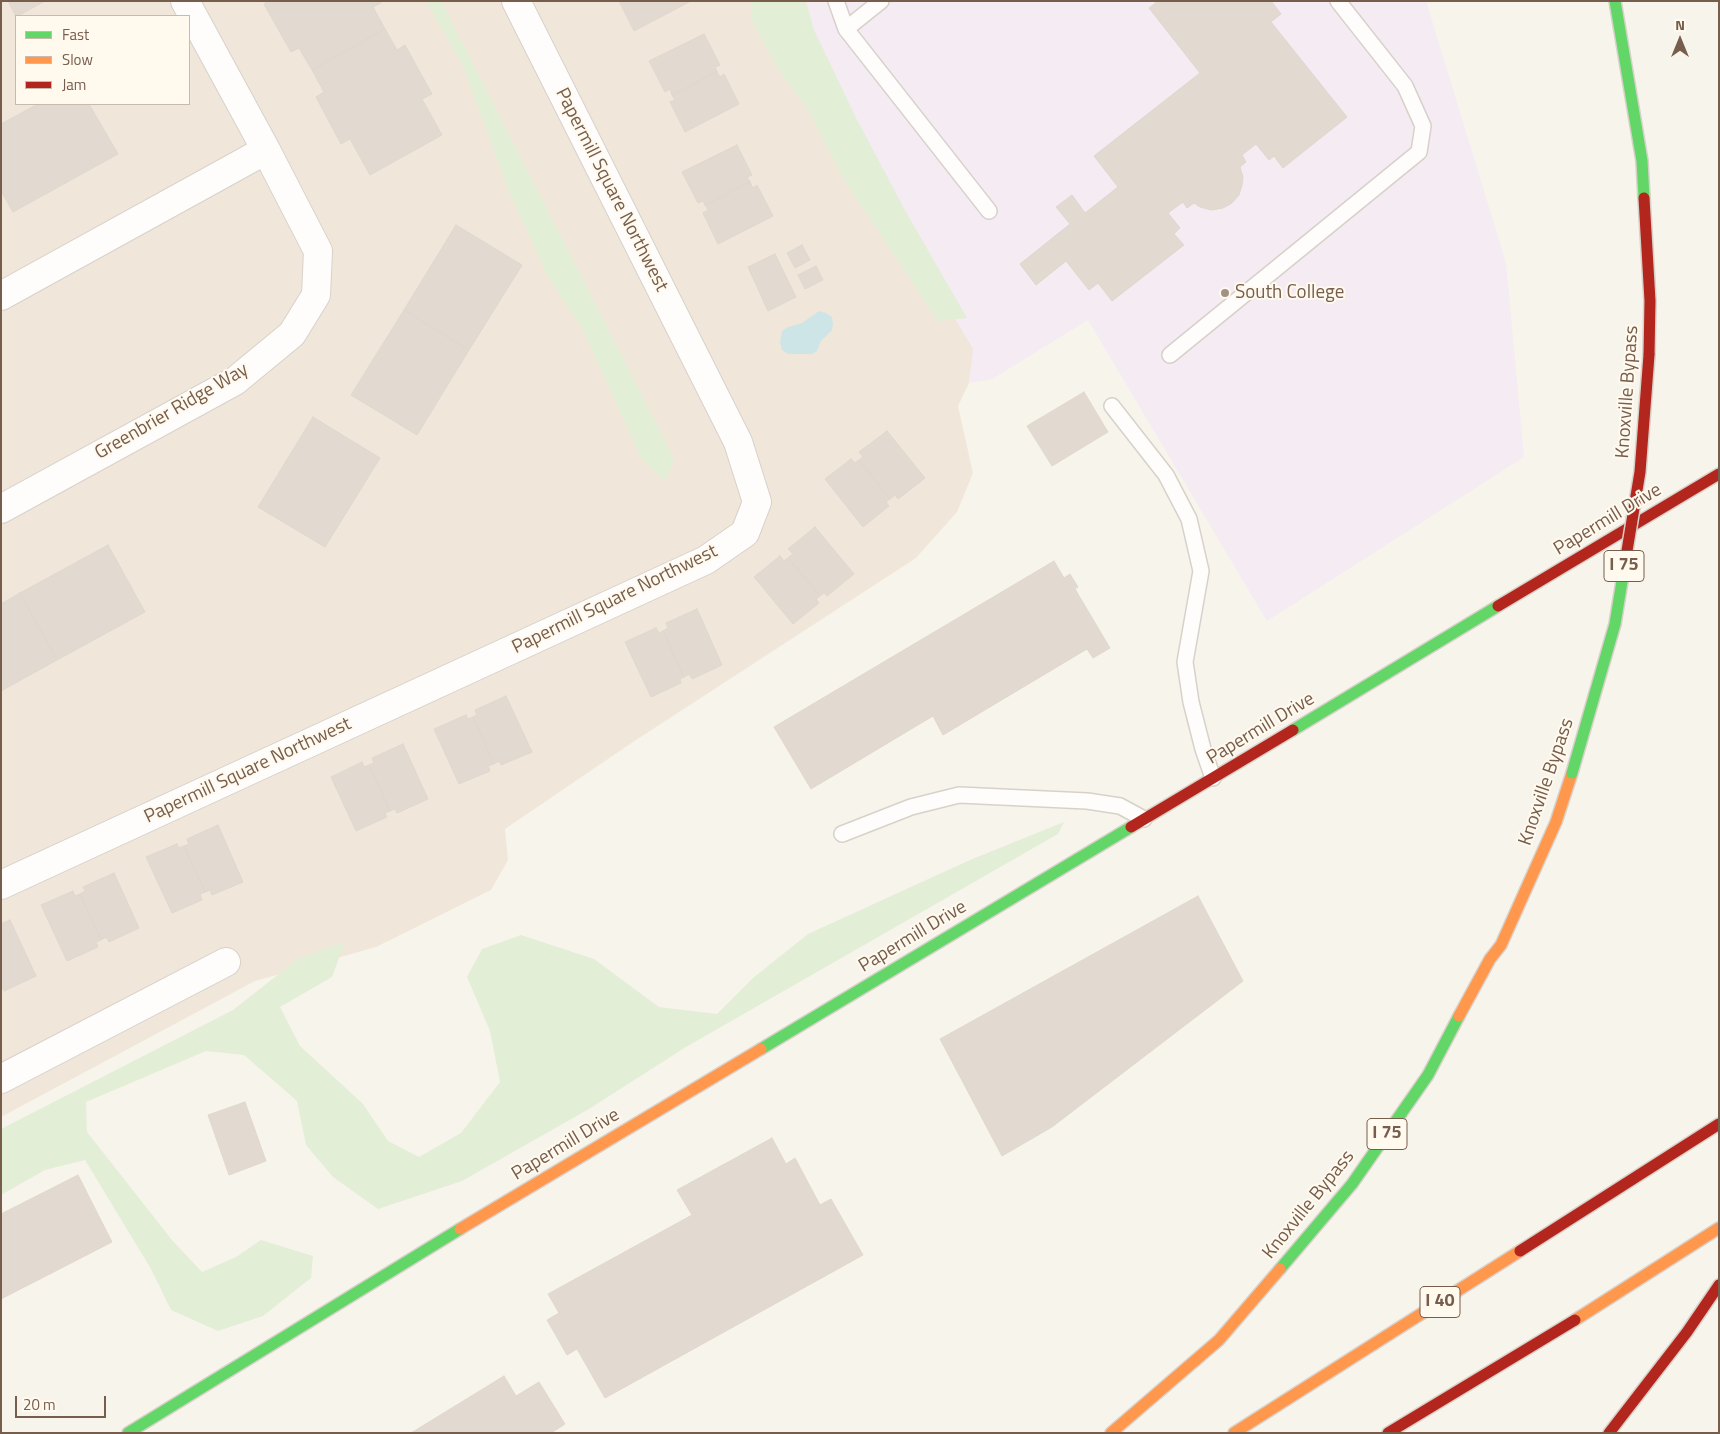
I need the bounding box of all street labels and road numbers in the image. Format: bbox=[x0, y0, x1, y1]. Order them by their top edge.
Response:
street label: Papermill Square Northwest bbox=[550, 84, 672, 296]
street label: Knoxville Bypass bbox=[1612, 325, 1644, 459]
street label: Greenbrier Ridge Way bbox=[91, 359, 253, 465]
street label: Papermill Drive bbox=[1550, 479, 1666, 561]
street label: Papermill Square Northwest bbox=[509, 540, 721, 660]
road number: I 75 bbox=[1604, 550, 1644, 582]
street label: Papermill Drive bbox=[1203, 688, 1319, 770]
street label: Papermill Square Northwest bbox=[141, 713, 355, 829]
street label: Knoxville Bypass bbox=[1515, 715, 1579, 849]
street label: Papermill Drive bbox=[855, 896, 971, 978]
street label: Papermill Drive bbox=[508, 1104, 624, 1186]
road number: I 75 bbox=[1367, 1118, 1407, 1150]
street label: Knoxville Bypass bbox=[1258, 1146, 1360, 1264]
road number: I 40 bbox=[1420, 1286, 1460, 1318]

